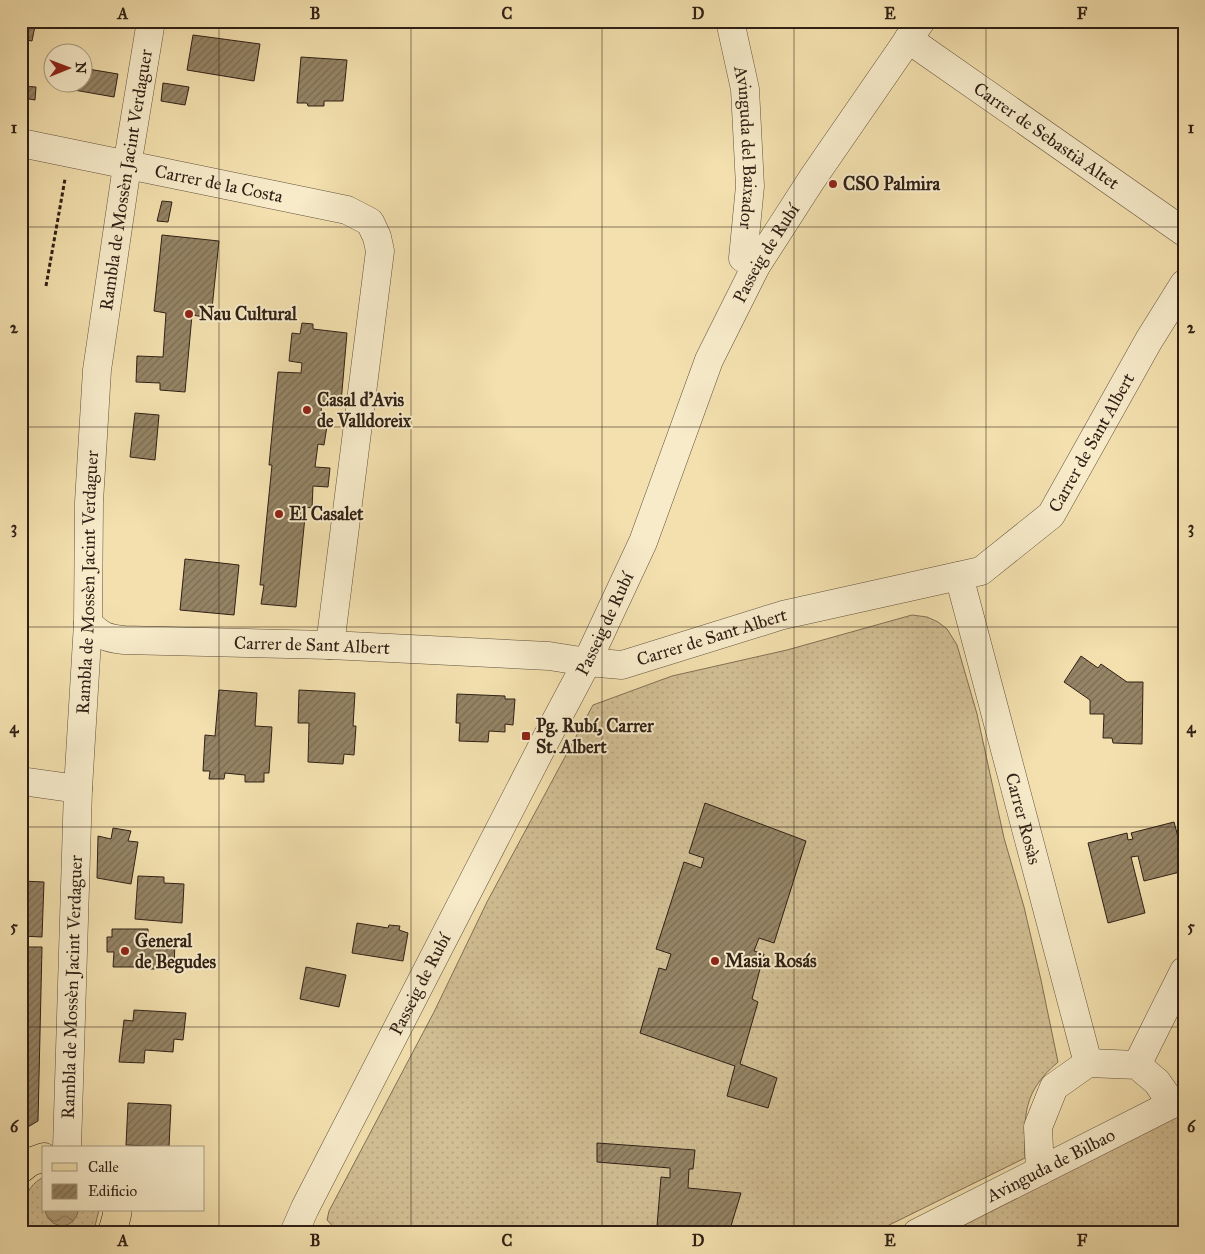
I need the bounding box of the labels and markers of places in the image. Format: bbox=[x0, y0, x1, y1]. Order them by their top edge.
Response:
place label: CSO Palmira bbox=[843, 173, 940, 195]
marker: CSO Palmira bbox=[827, 178, 839, 190]
place label: Nau Cultural bbox=[199, 303, 298, 325]
marker: Nau Cultural bbox=[183, 308, 195, 320]
place label: Casal d'Avis de Valldoreix bbox=[317, 389, 412, 432]
marker: Casal d'Avis de Valldoreix bbox=[301, 404, 313, 416]
place label: El Casalet bbox=[289, 503, 364, 525]
marker: El Casalet bbox=[273, 508, 285, 520]
place label: Pg. Rubí, Carrer St. Albert bbox=[536, 715, 655, 758]
marker: Pg. Rubí, Carrer St. Albert bbox=[520, 730, 532, 742]
place label: General de Begudes bbox=[135, 930, 217, 974]
marker: General de Begudes bbox=[119, 945, 131, 957]
place label: Masia Rosás bbox=[725, 950, 817, 972]
marker: Masia Rosás bbox=[709, 955, 721, 967]

